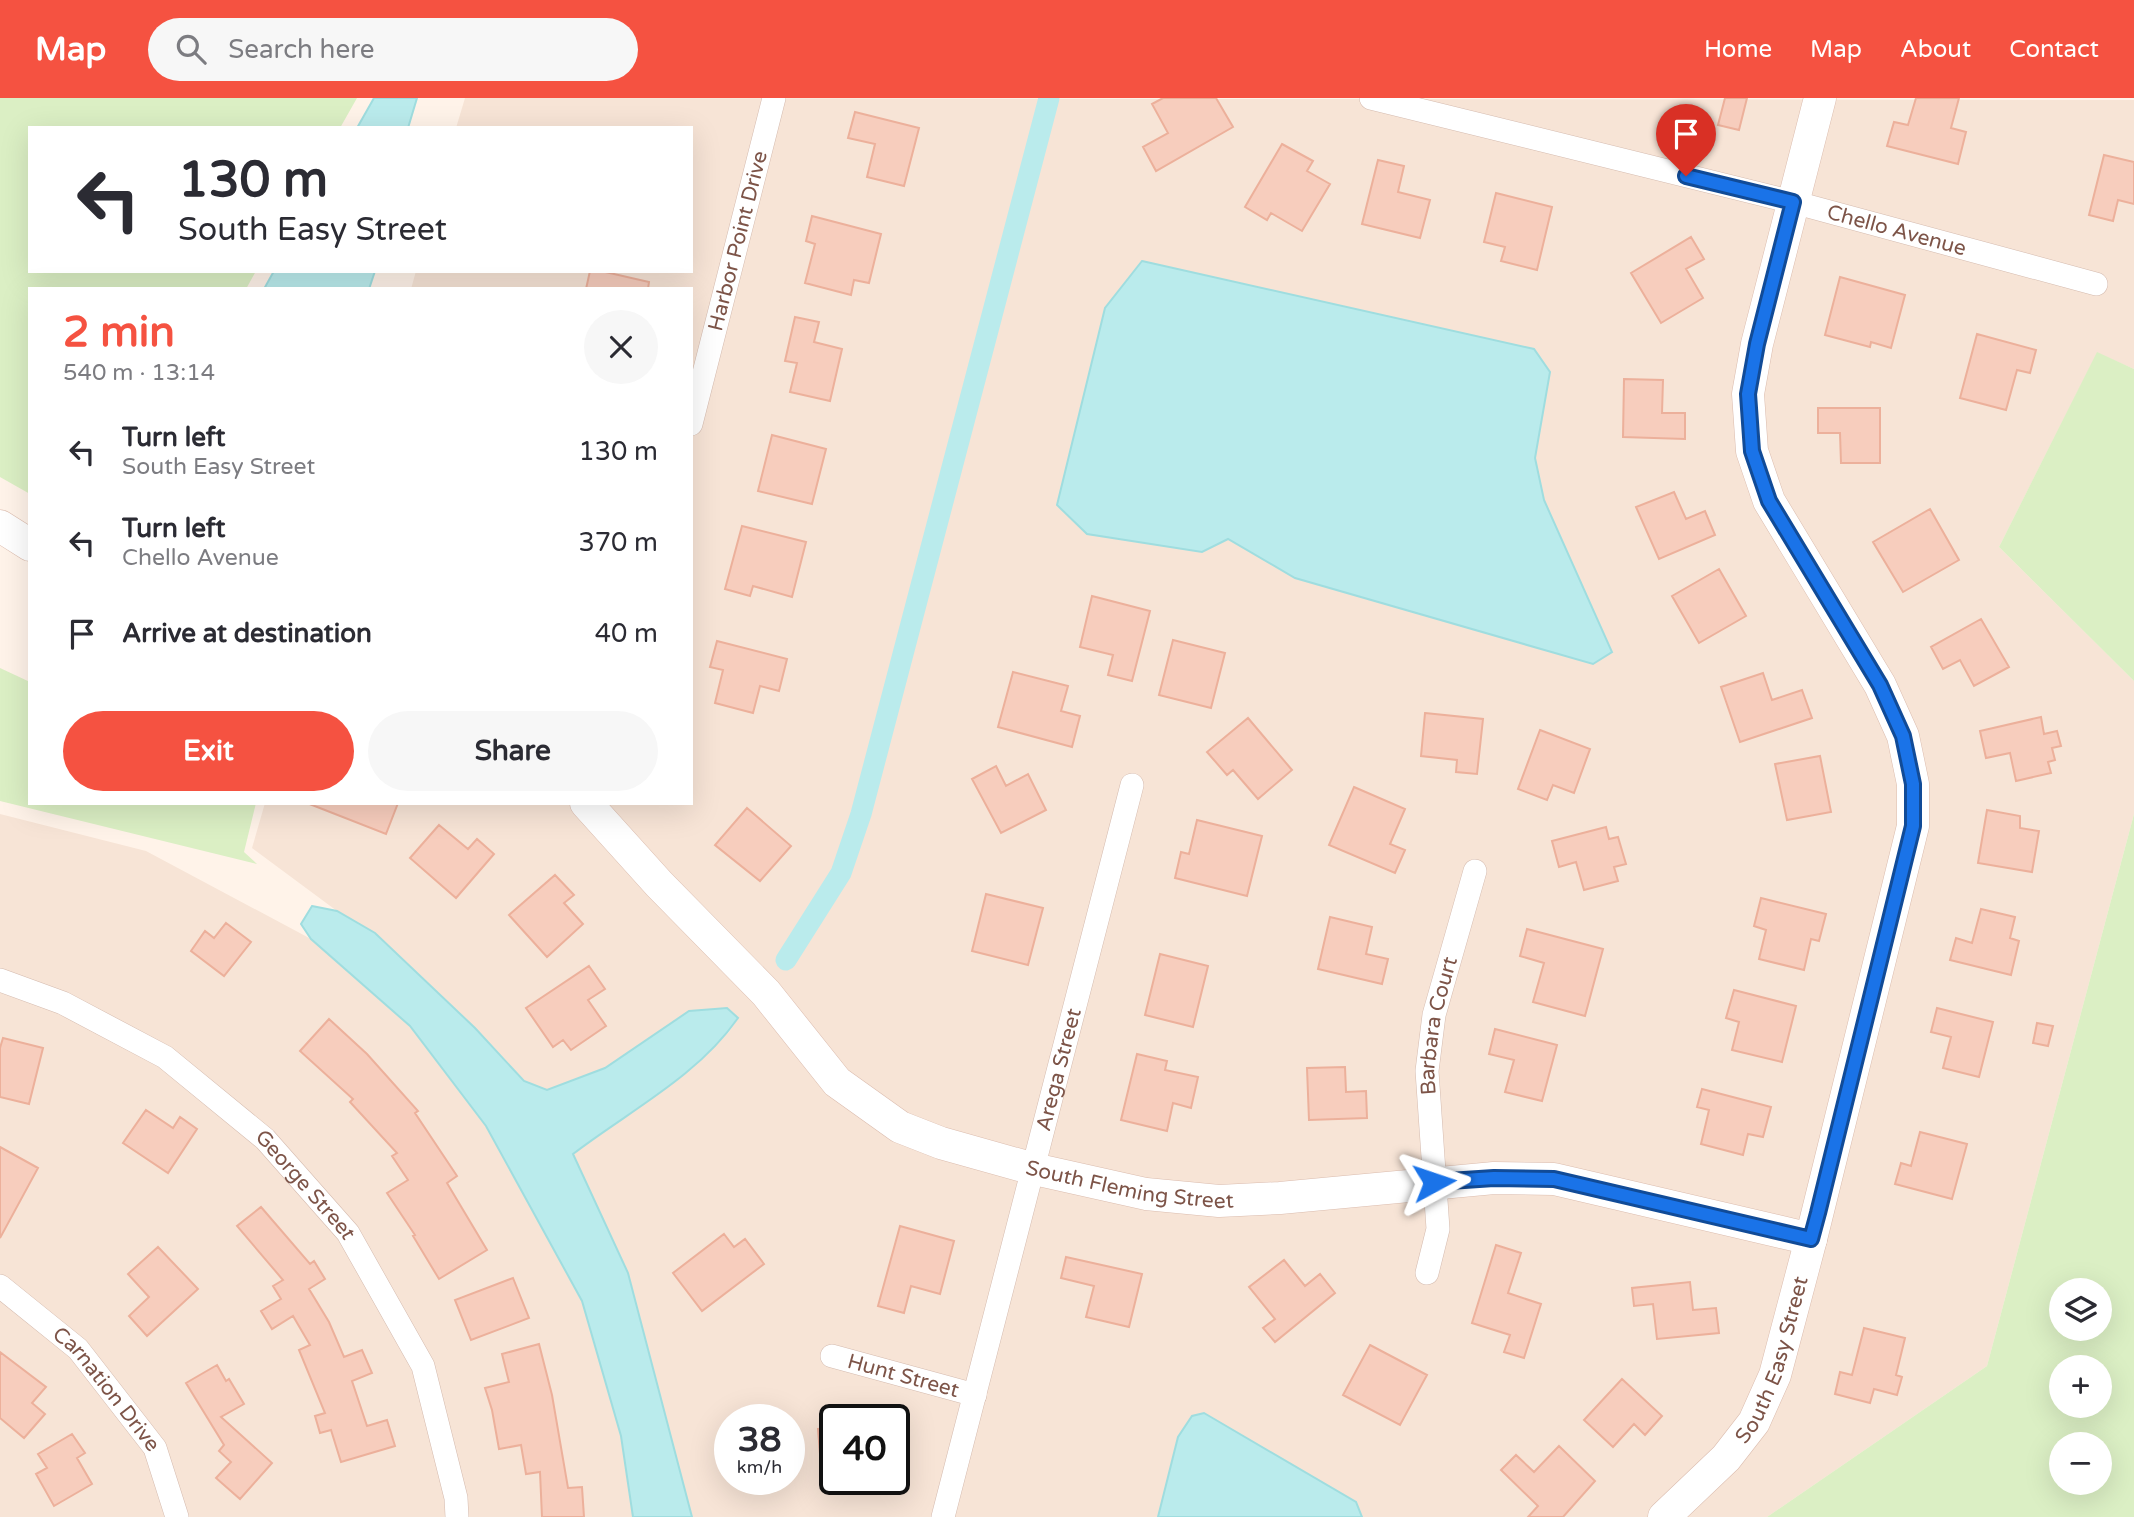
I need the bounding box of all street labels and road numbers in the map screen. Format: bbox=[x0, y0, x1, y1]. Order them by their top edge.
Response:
street label: Harbor Point Drive bbox=[703, 148, 773, 334]
street label: Chello Avenue bbox=[1824, 199, 1969, 261]
street label: Barbara Court bbox=[1414, 954, 1463, 1096]
street label: Arega Street bbox=[1031, 1006, 1086, 1134]
street label: George Street bbox=[251, 1124, 361, 1244]
street label: South Fleming Street bbox=[1023, 1155, 1234, 1214]
street label: South Easy Street bbox=[1730, 1274, 1813, 1448]
street label: Carnation Drive bbox=[48, 1321, 165, 1456]
street label: Hunt Street bbox=[845, 1348, 962, 1403]

